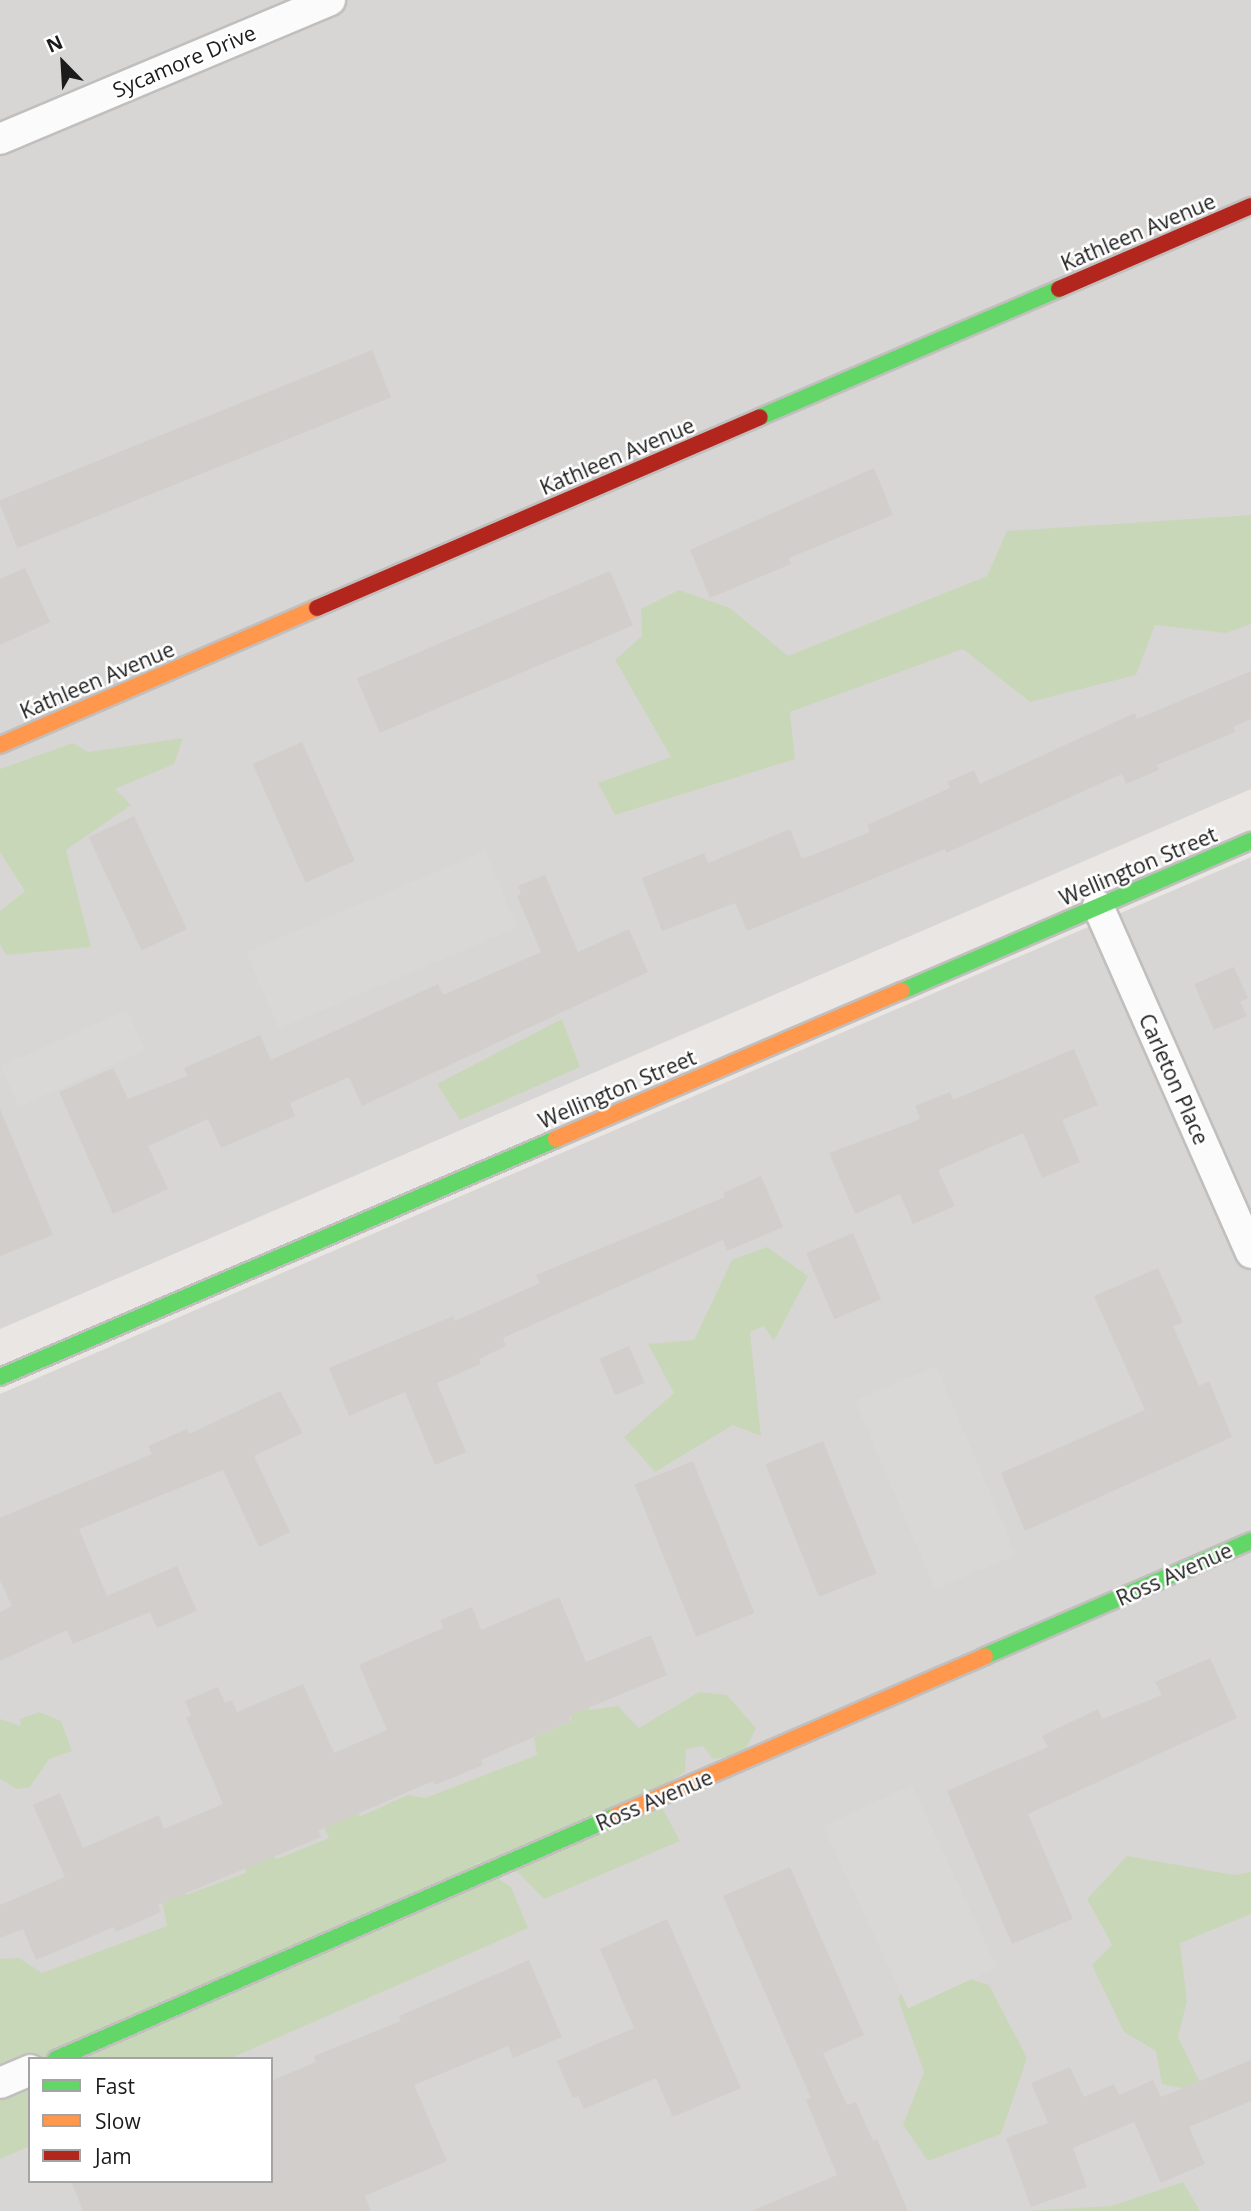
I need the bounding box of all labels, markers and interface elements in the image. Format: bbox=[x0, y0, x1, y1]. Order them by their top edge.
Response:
street label: Sycamore Drive bbox=[109, 19, 259, 103]
north arrow bbox=[28, 28, 98, 98]
text: N bbox=[42, 29, 67, 59]
street label: Kathleen Avenue bbox=[1057, 188, 1219, 276]
street label: Kathleen Avenue bbox=[536, 412, 698, 500]
street label: Kathleen Avenue bbox=[16, 636, 178, 724]
street label: Wellington Street bbox=[1056, 821, 1220, 911]
street label: Carleton Place bbox=[1134, 1010, 1214, 1148]
street label: Wellington Street bbox=[535, 1044, 699, 1134]
street label: Ross Avenue bbox=[1112, 1537, 1236, 1611]
street label: Ross Avenue bbox=[592, 1764, 716, 1836]
legend bbox=[28, 2057, 273, 2183]
text: Fast bbox=[95, 2072, 135, 2100]
text: Slow bbox=[95, 2107, 141, 2135]
text: Jam bbox=[95, 2142, 132, 2170]

